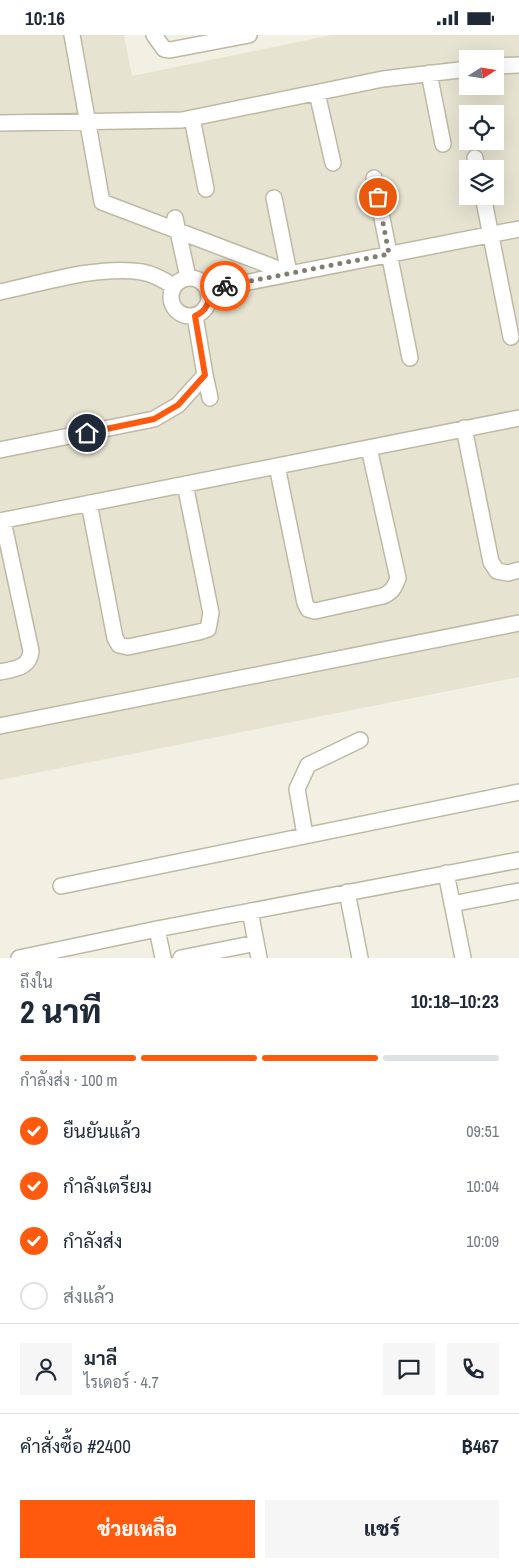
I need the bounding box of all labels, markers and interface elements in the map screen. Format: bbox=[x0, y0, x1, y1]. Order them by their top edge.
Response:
text: 10:16 bbox=[25, 5, 65, 31]
north arrow bbox=[459, 50, 504, 95]
map controls bbox=[459, 50, 504, 205]
button: locate bbox=[459, 105, 504, 150]
button: layers bbox=[459, 160, 504, 205]
pin bbox=[357, 176, 399, 218]
icon: bag bbox=[364, 183, 392, 211]
courier bbox=[200, 261, 250, 311]
icon: bike bbox=[211, 272, 239, 300]
pin bbox=[66, 412, 108, 454]
icon: home bbox=[73, 419, 101, 447]
text: ถึงใน bbox=[20, 971, 53, 993]
text: 10:18–10:23 bbox=[411, 988, 499, 1014]
text: 2 นาที bbox=[20, 990, 101, 1033]
text: กำลังส่ง · 100 m bbox=[20, 1069, 117, 1091]
icon: check bbox=[20, 1117, 48, 1145]
text: ยืนยันแล้ว bbox=[63, 1118, 141, 1144]
text: 09:51 bbox=[466, 1120, 499, 1142]
icon: check bbox=[20, 1172, 48, 1200]
text: กำลังเตรียม bbox=[63, 1173, 152, 1199]
text: 10:04 bbox=[466, 1175, 499, 1197]
icon: check bbox=[20, 1227, 48, 1255]
text: กำลังส่ง bbox=[63, 1228, 122, 1254]
text: 10:09 bbox=[466, 1230, 499, 1252]
text: ส่งแล้ว bbox=[63, 1283, 114, 1309]
button: person bbox=[20, 1343, 72, 1395]
button: chat bbox=[383, 1343, 435, 1395]
button: phone bbox=[447, 1343, 499, 1395]
text: มาลี bbox=[84, 1345, 117, 1371]
text: ไรเดอร์ · 4.7 bbox=[84, 1371, 159, 1393]
text: คำสั่งซื้อ #2400 bbox=[20, 1433, 131, 1459]
text: ฿467 bbox=[462, 1433, 499, 1459]
button: ช่วยเหลือ bbox=[20, 1500, 255, 1558]
button: แชร์ bbox=[265, 1500, 499, 1558]

